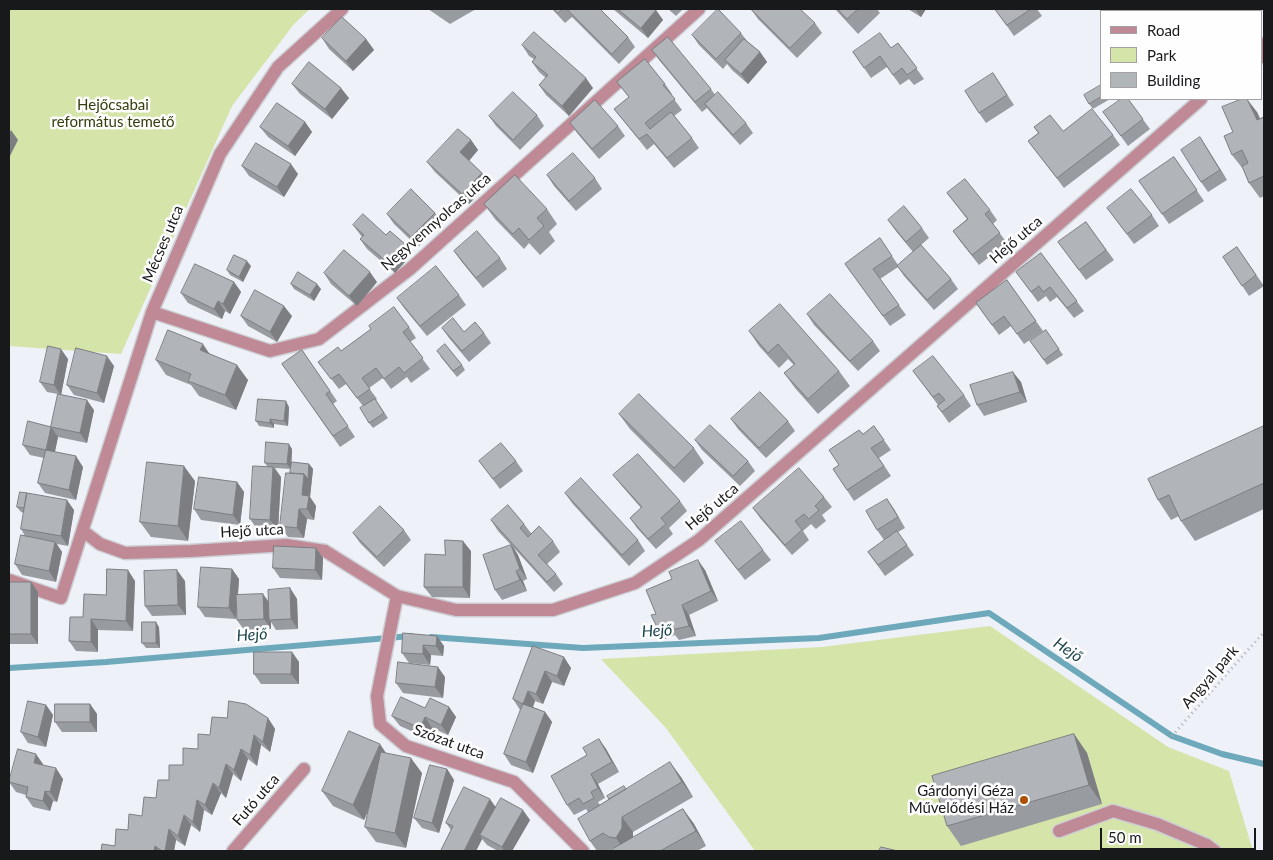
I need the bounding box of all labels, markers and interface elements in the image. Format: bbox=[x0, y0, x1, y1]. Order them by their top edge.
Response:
legend bbox=[1100, 10, 1263, 100]
text: Road bbox=[1147, 21, 1180, 39]
text: Park bbox=[1147, 46, 1176, 64]
text: Building bbox=[1147, 71, 1200, 89]
park label: Hejőcsabai református temető bbox=[51, 96, 175, 131]
street label: Negyvennyolcas utca bbox=[377, 169, 495, 275]
street label: Mécses utca bbox=[139, 203, 187, 285]
street label: Hejő utca bbox=[986, 212, 1046, 268]
street label: Hejő utca bbox=[682, 480, 742, 534]
street label: Hejő utca bbox=[220, 520, 284, 542]
water label: Hejő bbox=[641, 621, 673, 641]
water label: Hejő bbox=[236, 624, 268, 646]
water label: Hejő bbox=[1050, 633, 1086, 667]
street label: Angyal park bbox=[1178, 642, 1242, 712]
street label: Szózat utca bbox=[411, 721, 487, 763]
street label: Futó utca bbox=[229, 771, 283, 829]
place label: Gárdonyi Géza Művelődési Ház bbox=[909, 782, 1014, 817]
marker: Gárdonyi Géza Művelődési Ház bbox=[1018, 794, 1030, 806]
scale bar bbox=[1103, 818, 1259, 850]
text: 50 m bbox=[1108, 828, 1142, 846]

